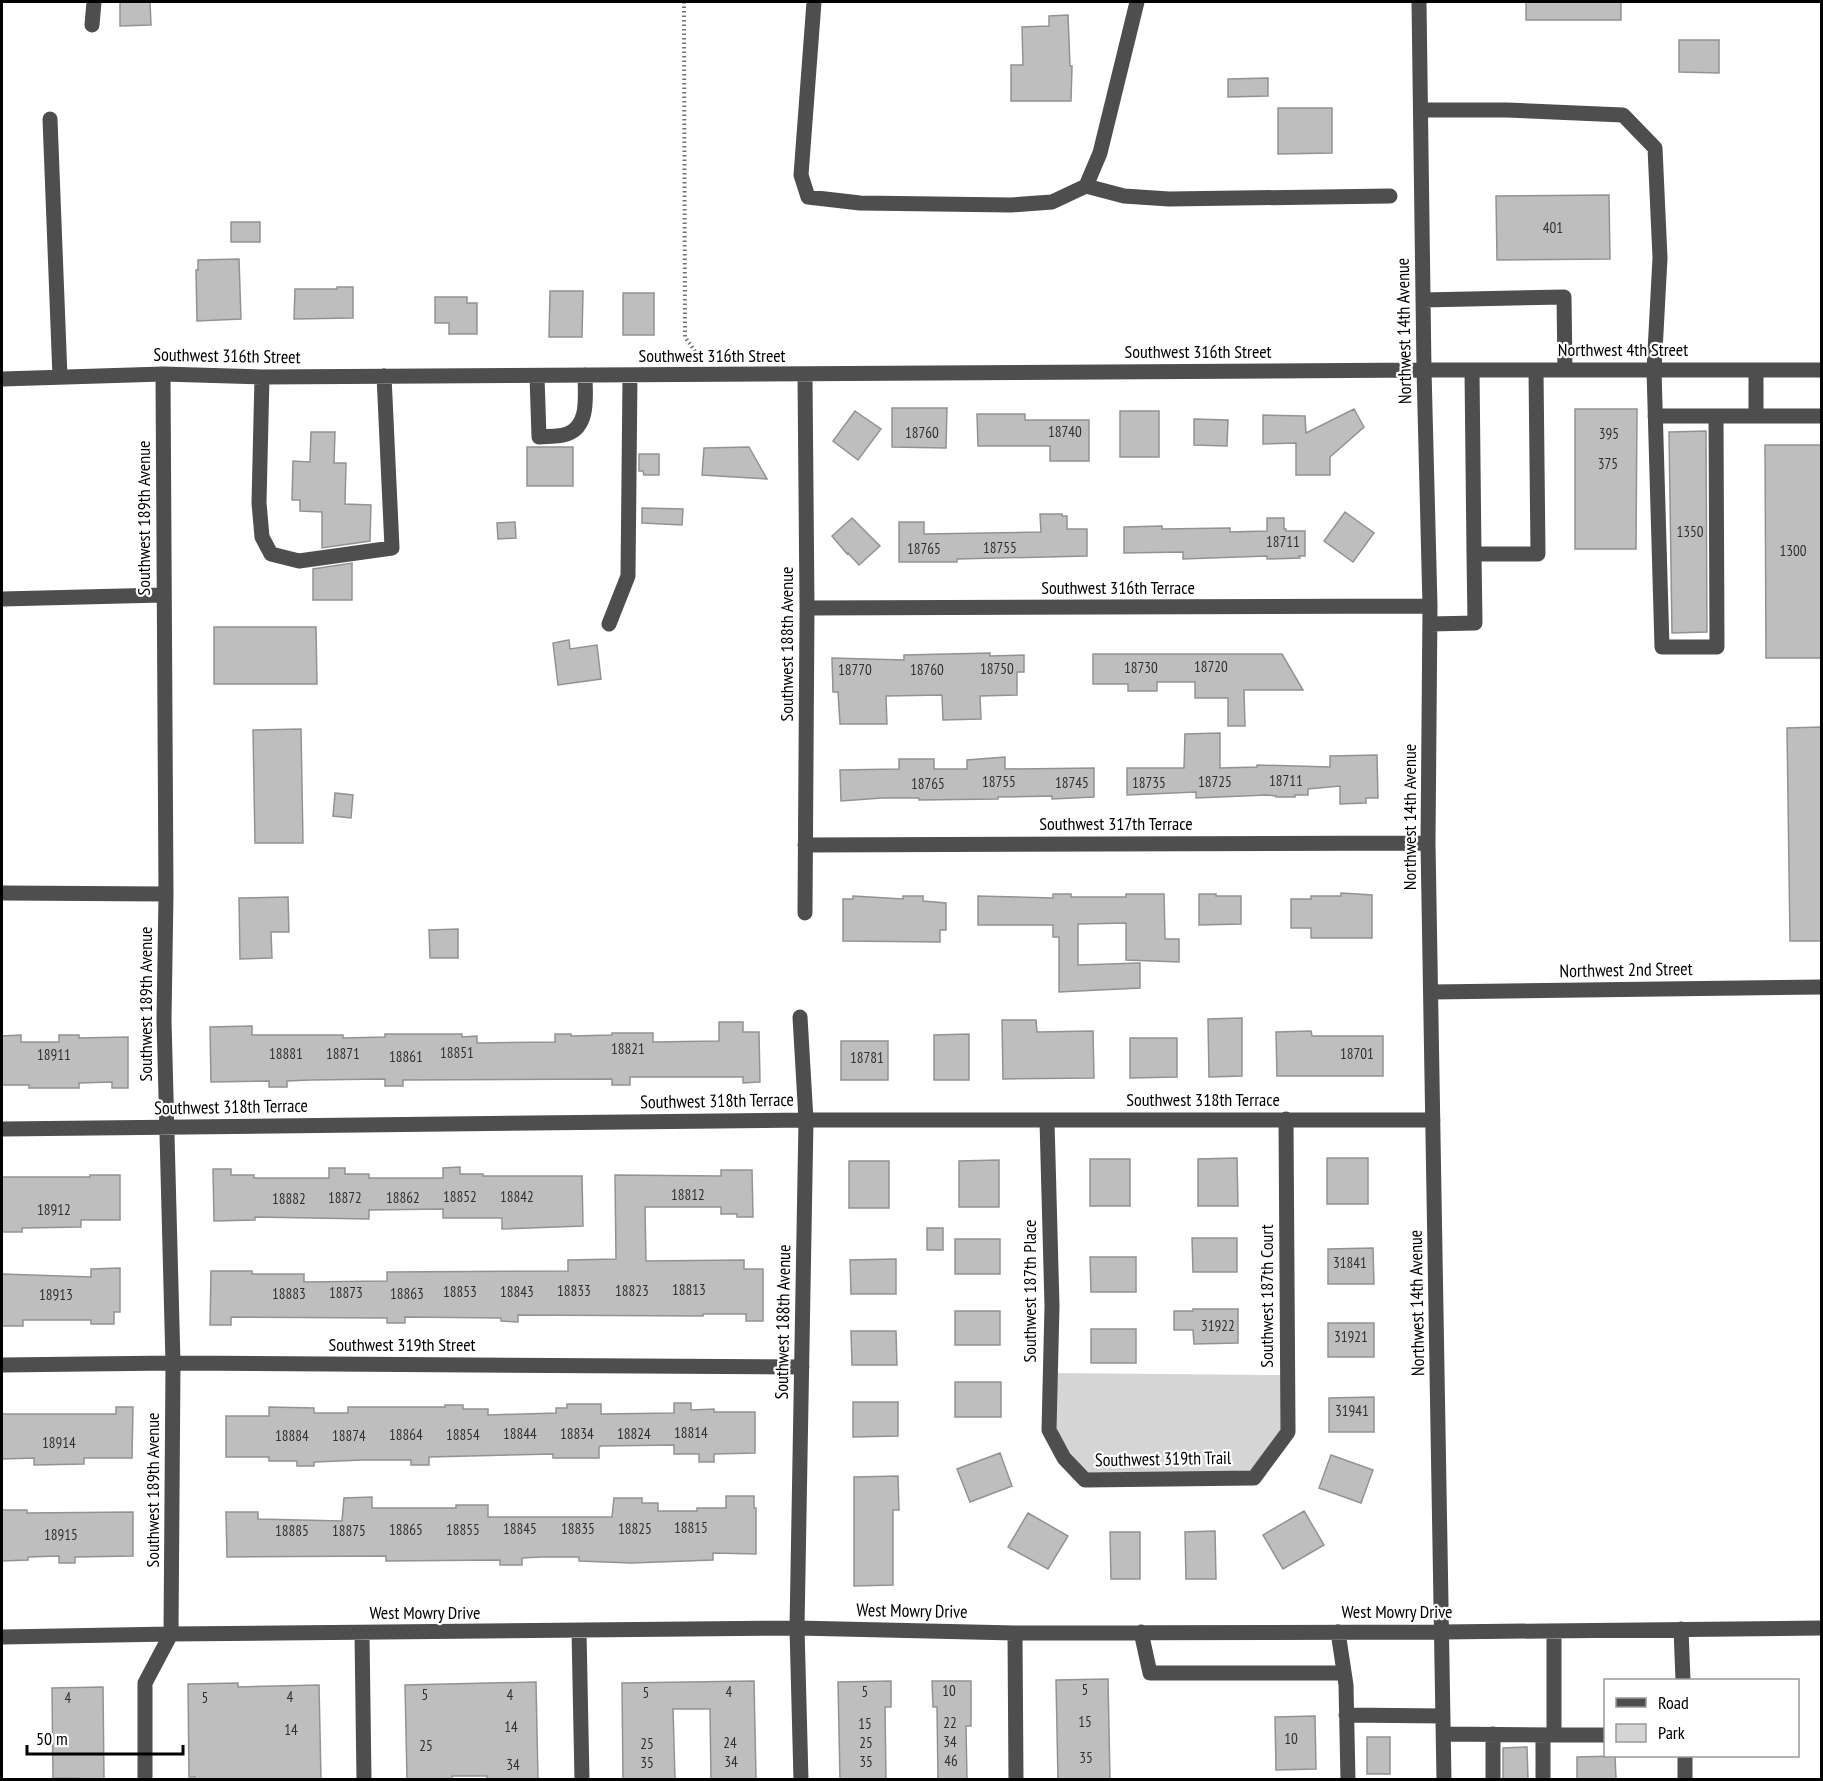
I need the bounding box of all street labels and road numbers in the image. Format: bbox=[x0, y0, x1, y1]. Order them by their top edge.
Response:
street label: Northwest 14th Avenue bbox=[1391, 258, 1416, 404]
street label: Northwest 4th Street bbox=[1558, 338, 1688, 361]
street label: Southwest 316th Street bbox=[1124, 340, 1272, 363]
street label: Southwest 316th Street bbox=[153, 343, 301, 368]
street label: Southwest 316th Street bbox=[638, 344, 786, 367]
street label: Southwest 189th Avenue bbox=[132, 441, 155, 595]
street label: Southwest 188th Avenue bbox=[775, 567, 798, 721]
street label: Southwest 316th Terrace bbox=[1041, 576, 1195, 599]
street label: Northwest 14th Avenue bbox=[1398, 744, 1421, 890]
street label: Southwest 317th Terrace bbox=[1039, 812, 1193, 835]
street label: Southwest 189th Avenue bbox=[134, 927, 157, 1081]
street label: Northwest 2nd Street bbox=[1559, 957, 1693, 982]
street label: Southwest 318th Terrace bbox=[640, 1088, 794, 1113]
street label: Southwest 318th Terrace bbox=[1126, 1088, 1280, 1111]
street label: Southwest 318th Terrace bbox=[154, 1094, 308, 1119]
street label: Southwest 187th Place bbox=[1018, 1220, 1041, 1362]
street label: Southwest 187th Court bbox=[1255, 1224, 1278, 1368]
street label: Northwest 14th Avenue bbox=[1404, 1230, 1429, 1376]
street label: Southwest 188th Avenue bbox=[770, 1244, 795, 1400]
street label: Southwest 319th Street bbox=[328, 1333, 476, 1356]
street label: Southwest 189th Avenue bbox=[141, 1413, 164, 1567]
street label: Southwest 319th Trail bbox=[1095, 1446, 1232, 1471]
street label: West Mowry Drive bbox=[856, 1598, 968, 1623]
street label: West Mowry Drive bbox=[1341, 1600, 1453, 1623]
street label: West Mowry Drive bbox=[369, 1601, 481, 1624]

